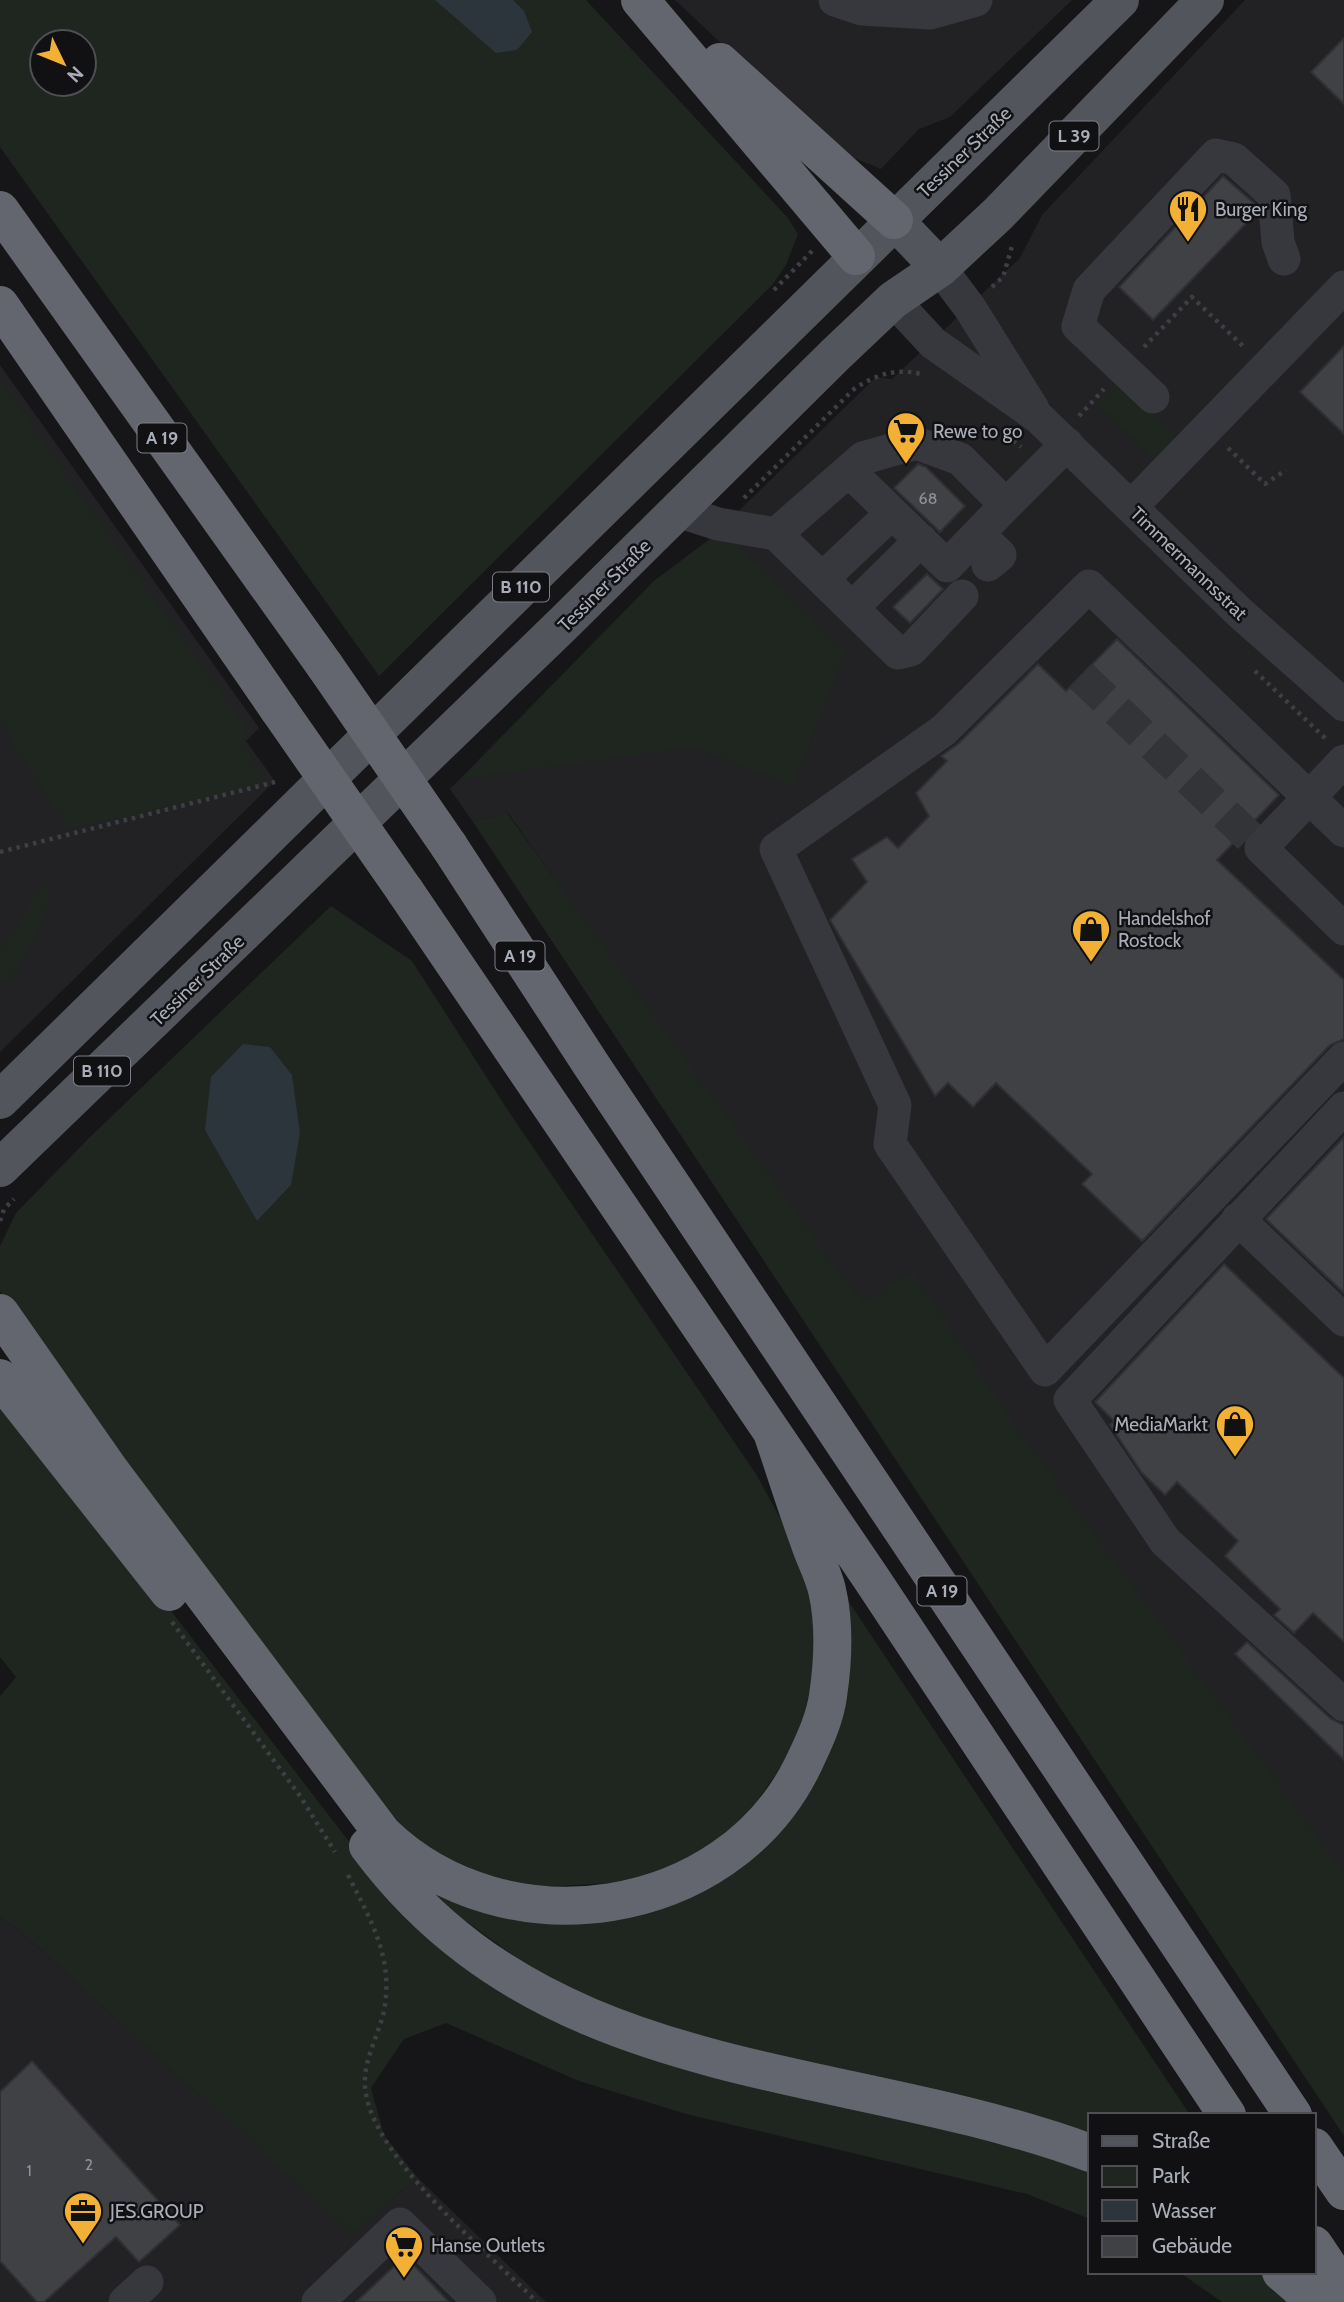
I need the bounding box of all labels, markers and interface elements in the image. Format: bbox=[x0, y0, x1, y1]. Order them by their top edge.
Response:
north arrow bbox=[28, 28, 98, 98]
text: N bbox=[62, 61, 88, 87]
street label: Tessiner Straße bbox=[913, 102, 1016, 203]
road number: L 39 bbox=[1050, 121, 1098, 150]
restaurant icon: Burger King bbox=[1167, 188, 1209, 243]
place label: Burger King bbox=[1215, 198, 1307, 221]
supermarket icon: Rewe to go bbox=[885, 410, 927, 465]
place label: Rewe to go bbox=[933, 420, 1022, 443]
road number: A 19 bbox=[138, 424, 186, 452]
house number: 68 bbox=[919, 489, 937, 508]
street label: Timmermannsstrat bbox=[1125, 502, 1252, 625]
street label: Tessiner Straße bbox=[553, 534, 656, 636]
road number: B 110 bbox=[493, 572, 549, 602]
place label: Handelshof Rostock bbox=[1118, 907, 1211, 952]
shop icon: Handelshof Rostock bbox=[1070, 908, 1112, 963]
street label: Tessiner Straße bbox=[146, 930, 249, 1031]
road number: A 19 bbox=[496, 942, 544, 971]
road number: B 110 bbox=[74, 1056, 130, 1086]
shop icon: MediaMarkt bbox=[1214, 1403, 1256, 1458]
place label: MediaMarkt bbox=[1114, 1413, 1209, 1436]
road number: A 19 bbox=[918, 1576, 967, 1606]
legend bbox=[1088, 2113, 1316, 2274]
text: Straße bbox=[1152, 2128, 1211, 2153]
house number: 2 bbox=[85, 2155, 93, 2174]
house number: 1 bbox=[26, 2161, 32, 2180]
text: Park bbox=[1152, 2163, 1190, 2188]
office icon: JES.GROUP bbox=[62, 2190, 104, 2245]
text: Wasser bbox=[1152, 2198, 1216, 2223]
place label: JES.GROUP bbox=[109, 2200, 204, 2223]
supermarket icon: Hanse Outlets bbox=[383, 2224, 425, 2279]
text: Gebäude bbox=[1152, 2233, 1232, 2258]
place label: Hanse Outlets bbox=[431, 2234, 545, 2257]

